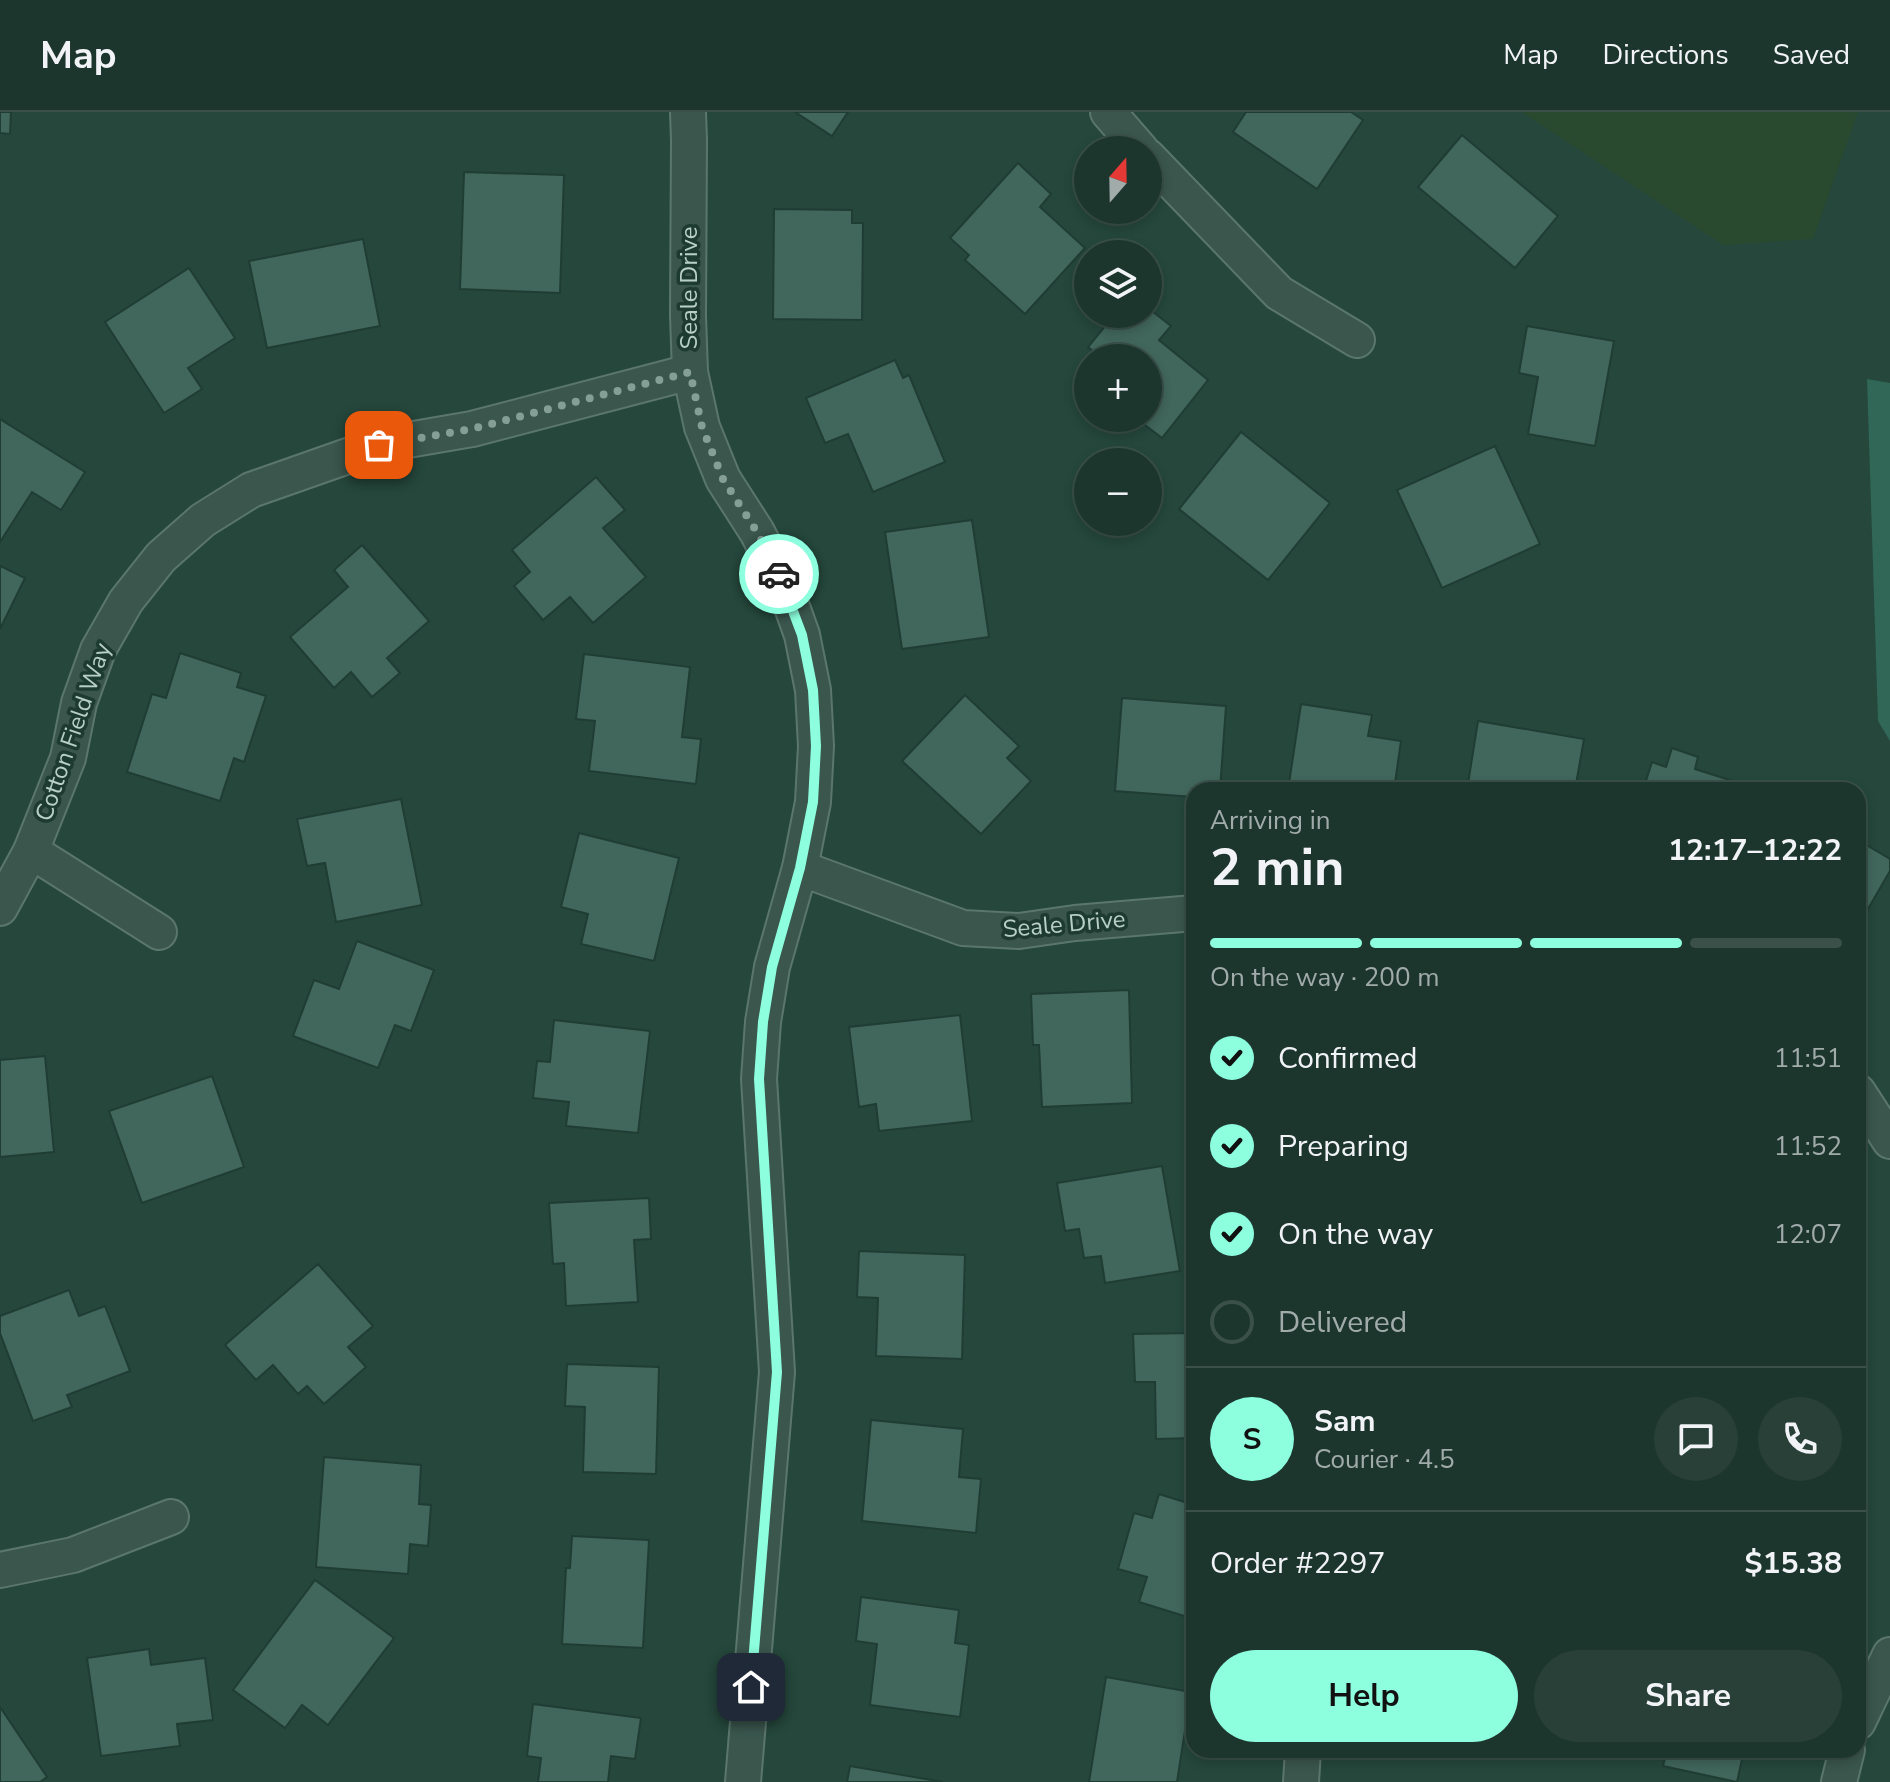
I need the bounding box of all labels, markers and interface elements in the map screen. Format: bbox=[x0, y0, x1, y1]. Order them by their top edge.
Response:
text: Map bbox=[40, 30, 117, 81]
text: Map bbox=[1503, 36, 1558, 74]
text: Directions bbox=[1602, 36, 1729, 74]
text: Saved bbox=[1773, 36, 1850, 74]
north arrow bbox=[1074, 136, 1162, 224]
map controls bbox=[1074, 136, 1162, 536]
street label: Seale Drive bbox=[673, 226, 705, 350]
button: layers bbox=[1074, 240, 1162, 328]
button: + bbox=[1074, 344, 1162, 432]
pin bbox=[345, 411, 413, 479]
icon: bag bbox=[357, 423, 401, 467]
button: − bbox=[1074, 448, 1162, 536]
courier bbox=[739, 534, 819, 614]
icon: car bbox=[757, 552, 801, 596]
street label: Cotton Field Way bbox=[27, 638, 119, 825]
text: Arriving in bbox=[1210, 803, 1331, 838]
text: 12:17–12:22 bbox=[1668, 830, 1842, 871]
text: 2 min bbox=[1210, 832, 1345, 903]
street label: Seale Drive bbox=[1001, 903, 1127, 945]
text: On the way · 200 m bbox=[1210, 960, 1439, 995]
icon: check bbox=[1210, 1036, 1254, 1080]
text: Confirmed bbox=[1278, 1038, 1418, 1079]
text: 11:51 bbox=[1774, 1041, 1842, 1076]
icon: check bbox=[1210, 1124, 1254, 1168]
text: Preparing bbox=[1278, 1126, 1409, 1167]
text: 11:52 bbox=[1774, 1129, 1842, 1164]
icon: check bbox=[1210, 1212, 1254, 1256]
text: On the way bbox=[1278, 1214, 1433, 1255]
text: 12:07 bbox=[1774, 1217, 1842, 1252]
text: Delivered bbox=[1278, 1302, 1407, 1343]
button: chat bbox=[1654, 1397, 1738, 1481]
button: phone bbox=[1758, 1397, 1842, 1481]
text: Sam bbox=[1314, 1401, 1376, 1442]
text: S bbox=[1243, 1419, 1261, 1460]
text: Courier · 4.5 bbox=[1314, 1442, 1455, 1477]
text: Order #2297 bbox=[1210, 1543, 1385, 1584]
text: $15.38 bbox=[1745, 1543, 1842, 1584]
button: Help bbox=[1210, 1650, 1518, 1742]
button: Share bbox=[1534, 1650, 1842, 1742]
pin bbox=[717, 1653, 785, 1721]
icon: home bbox=[729, 1665, 773, 1709]

